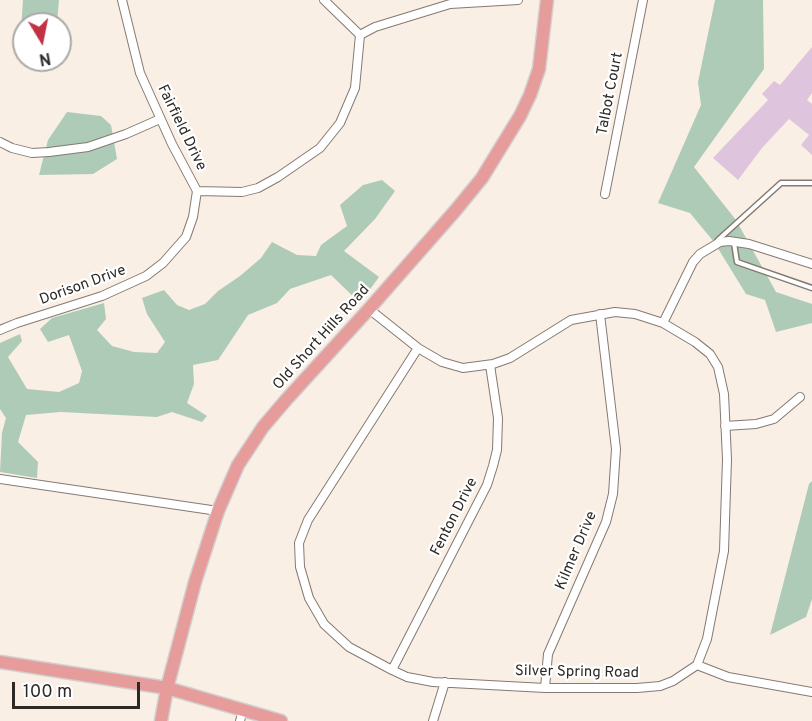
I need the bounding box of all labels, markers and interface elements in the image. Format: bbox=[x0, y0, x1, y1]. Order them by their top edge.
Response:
north arrow bbox=[12, 12, 72, 72]
text: N bbox=[37, 47, 52, 69]
street label: Talbot Court bbox=[594, 51, 628, 137]
street label: Fairfield Drive bbox=[152, 82, 210, 174]
street label: Dorison Drive bbox=[37, 262, 129, 310]
street label: Old Short Hills Road bbox=[270, 282, 374, 394]
street label: Fenton Drive bbox=[428, 475, 482, 559]
street label: Kilmer Drive bbox=[552, 509, 602, 593]
street label: Silver Spring Road bbox=[515, 663, 639, 683]
scale bar bbox=[15, 670, 142, 708]
text: 100 m bbox=[23, 681, 72, 704]

